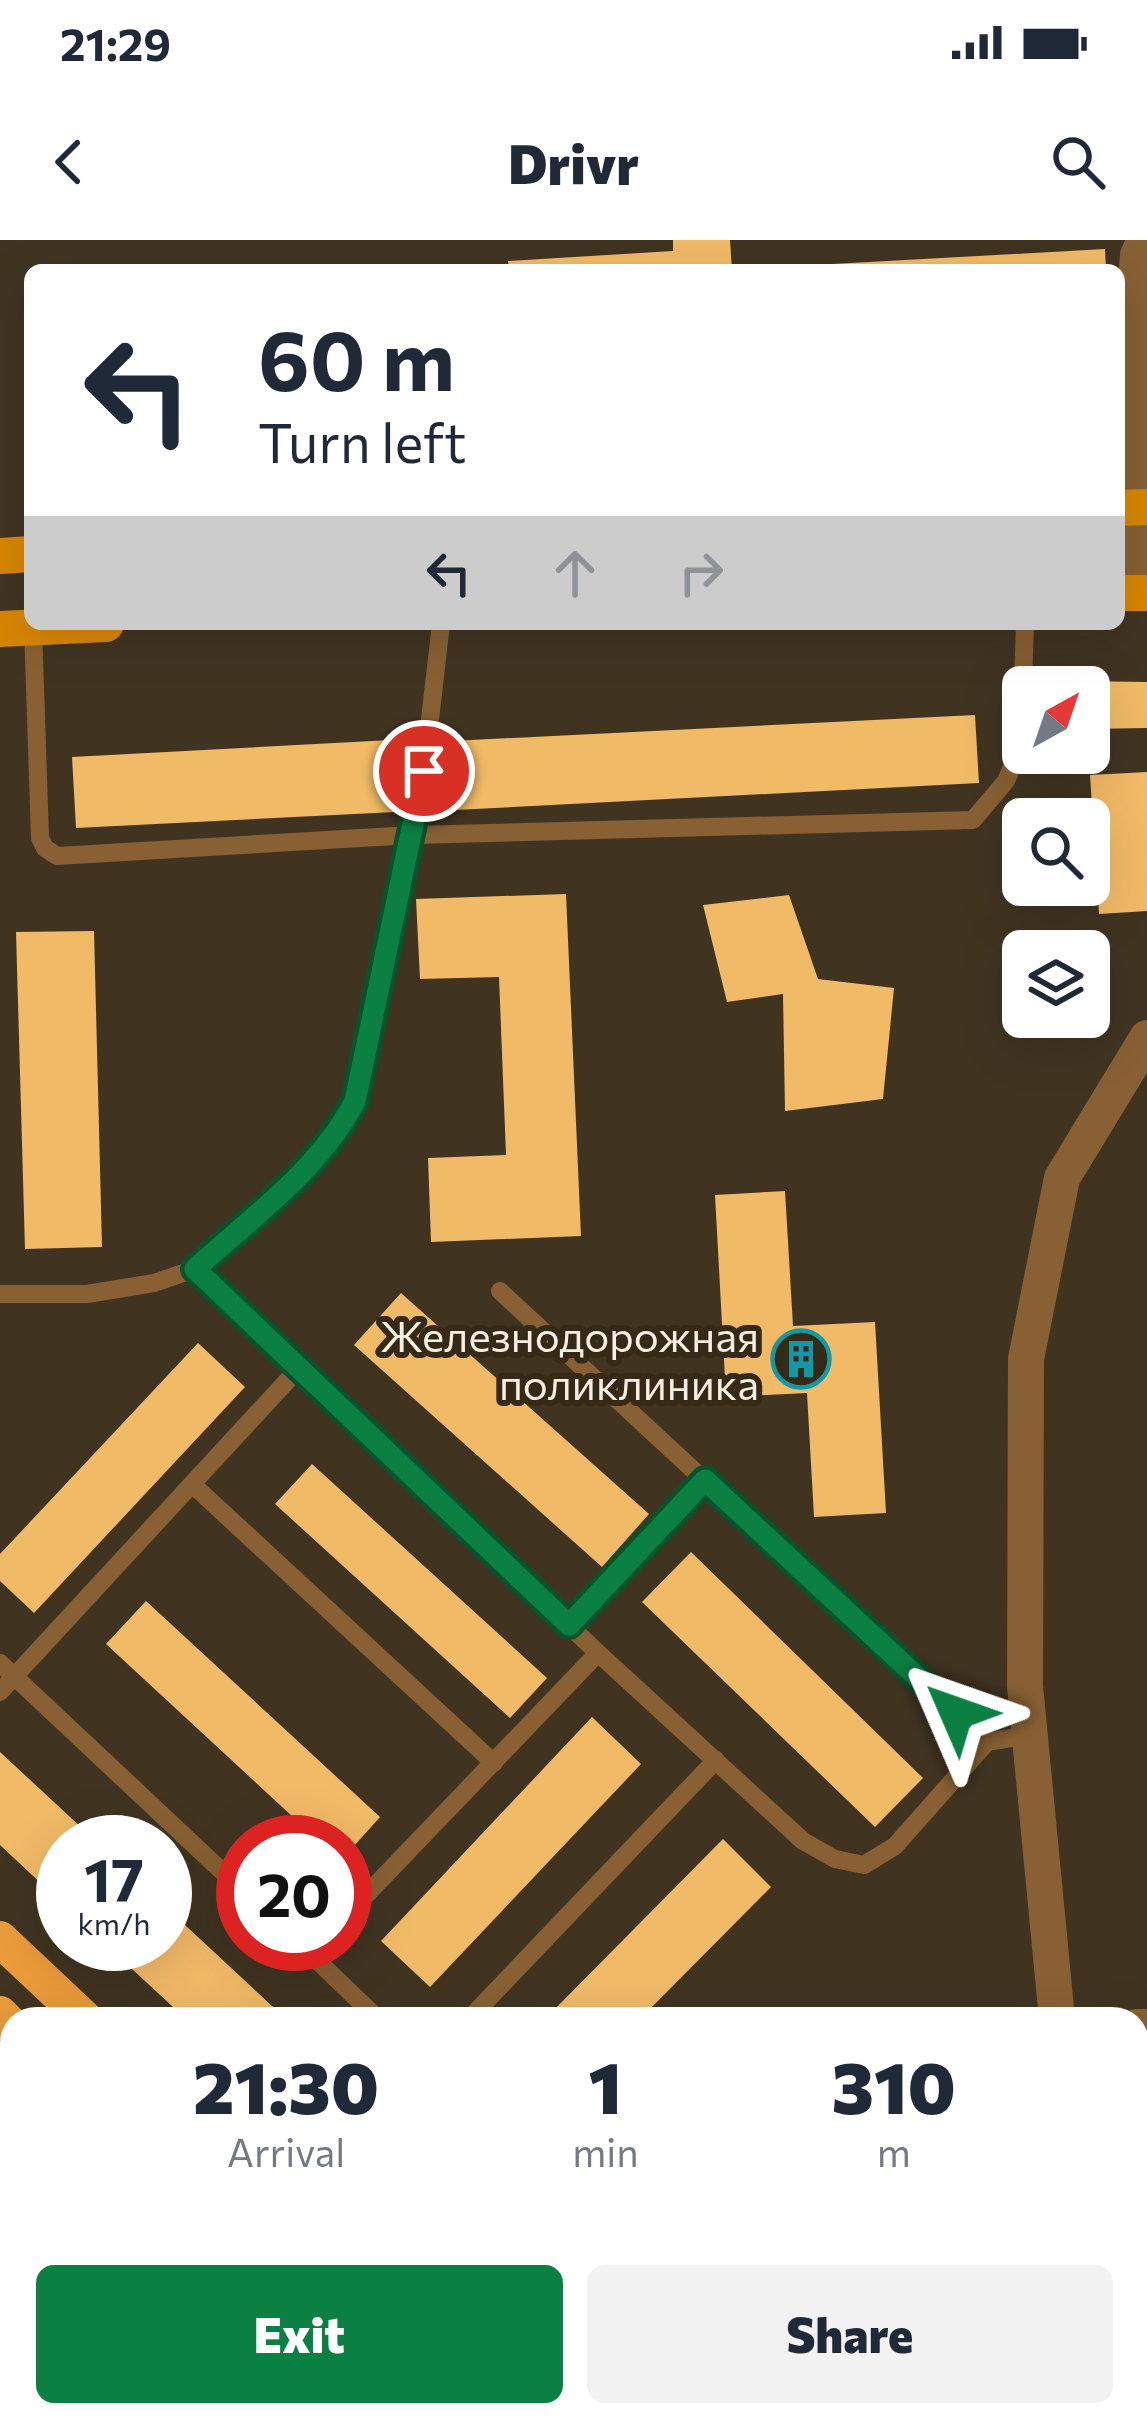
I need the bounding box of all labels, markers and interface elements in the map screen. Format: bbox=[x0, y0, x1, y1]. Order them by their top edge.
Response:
text: 21:29 bbox=[60, 15, 171, 70]
icon: back bbox=[36, 129, 102, 195]
text: Drivr bbox=[508, 129, 639, 195]
icon: search bbox=[1045, 129, 1111, 195]
text: 60 m bbox=[258, 306, 455, 408]
icon: left bbox=[60, 312, 216, 468]
text: Turn left bbox=[258, 408, 466, 474]
icon: left bbox=[416, 540, 482, 606]
icon: ahead bbox=[542, 540, 608, 606]
icon: right bbox=[668, 540, 734, 606]
north arrow bbox=[1002, 666, 1110, 774]
map controls bbox=[1002, 666, 1110, 1038]
pin bbox=[373, 720, 475, 822]
icon: arrive bbox=[391, 738, 457, 804]
button: search bbox=[1002, 798, 1110, 906]
button: layers bbox=[1002, 930, 1110, 1038]
place label: Железнодорожная поликлиника bbox=[380, 1309, 759, 1409]
building icon: Железнодорожная поликлиника bbox=[770, 1328, 832, 1390]
position arrow bbox=[893, 1650, 1019, 1776]
speed limit sign: 20 bbox=[216, 1815, 372, 1971]
text: 17 bbox=[84, 1841, 144, 1914]
text: km/h bbox=[78, 1904, 150, 1941]
text: 21:30 bbox=[193, 2041, 379, 2129]
text: 1 bbox=[589, 2041, 622, 2129]
text: 310 bbox=[832, 2041, 956, 2129]
text: Arrival bbox=[227, 2127, 345, 2175]
text: min bbox=[572, 2127, 639, 2175]
text: m bbox=[877, 2127, 911, 2175]
button: Exit bbox=[36, 2265, 563, 2403]
button: Share bbox=[587, 2265, 1113, 2403]

